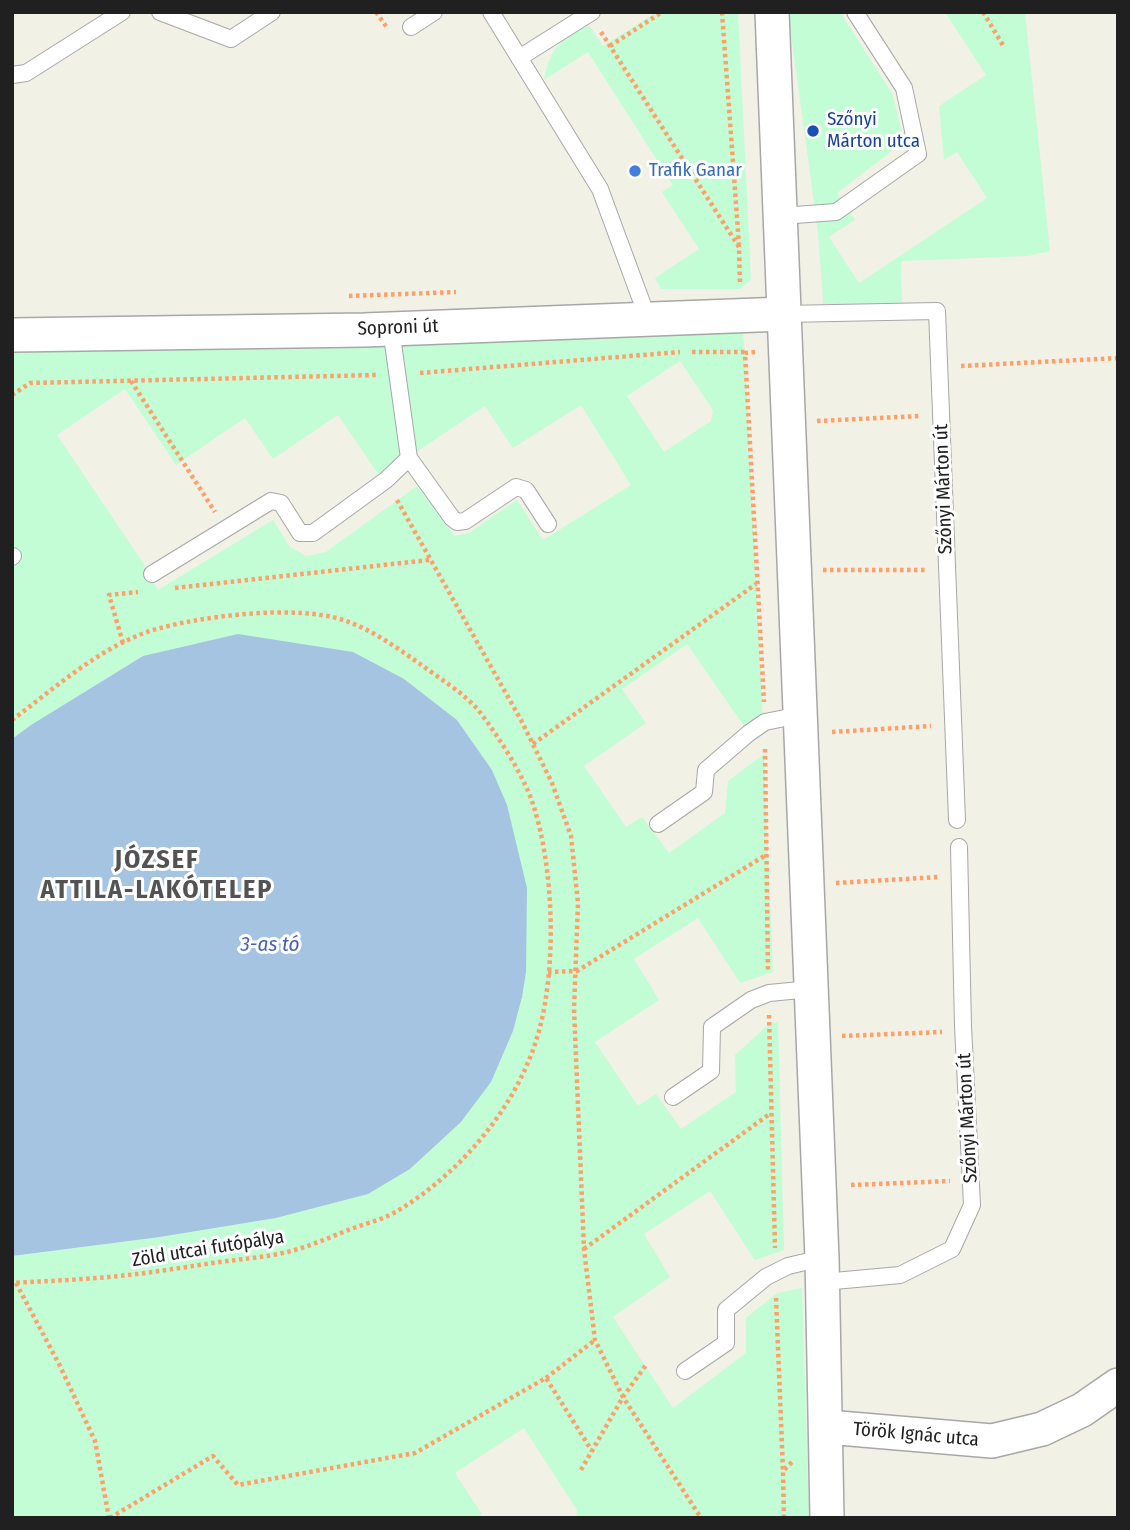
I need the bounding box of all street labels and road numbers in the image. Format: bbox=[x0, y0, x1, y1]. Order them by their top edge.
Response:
street label: Soproni út bbox=[357, 315, 439, 341]
street label: Szőnyi Márton út bbox=[930, 424, 958, 554]
street label: Szőnyi Márton út bbox=[953, 1052, 983, 1184]
street label: Zöld utcai futópálya bbox=[130, 1226, 286, 1272]
street label: Török Ignác utca bbox=[852, 1418, 980, 1452]

